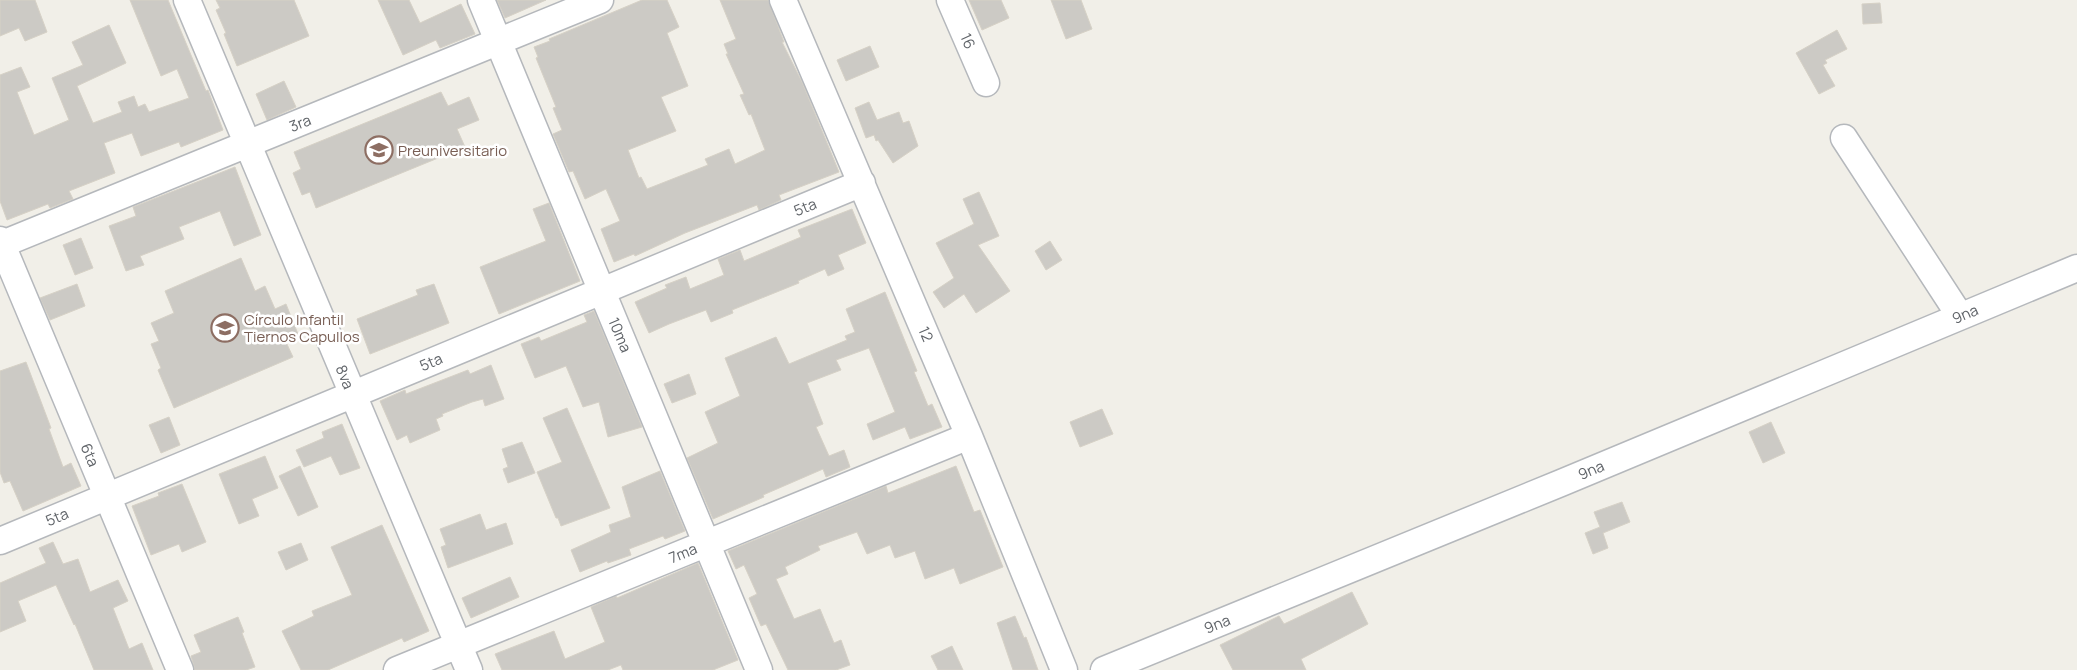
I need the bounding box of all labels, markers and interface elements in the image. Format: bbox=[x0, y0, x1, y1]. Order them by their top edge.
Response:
street label: 16 bbox=[955, 30, 981, 52]
street label: 3ra bbox=[286, 109, 314, 137]
school or university icon: Preuniversitario bbox=[364, 135, 394, 165]
place label: Preuniversitario bbox=[398, 140, 507, 161]
street label: 5ta bbox=[790, 193, 820, 221]
street label: 9na bbox=[1949, 299, 1981, 329]
place label: Círculo Infantil Tiernos Capullos bbox=[244, 309, 360, 347]
school or university icon: Círculo Infantil Tiernos Capullos bbox=[210, 313, 240, 343]
street label: 10ma bbox=[603, 314, 637, 356]
street label: 12 bbox=[914, 323, 938, 345]
street label: 5ta bbox=[416, 348, 446, 376]
street label: 8va bbox=[331, 362, 359, 392]
street label: 6ta bbox=[76, 440, 104, 470]
street label: 9na bbox=[1575, 455, 1607, 485]
street label: 5ta bbox=[42, 503, 72, 531]
street label: 7ma bbox=[666, 538, 700, 568]
street label: 9na bbox=[1201, 609, 1233, 639]

